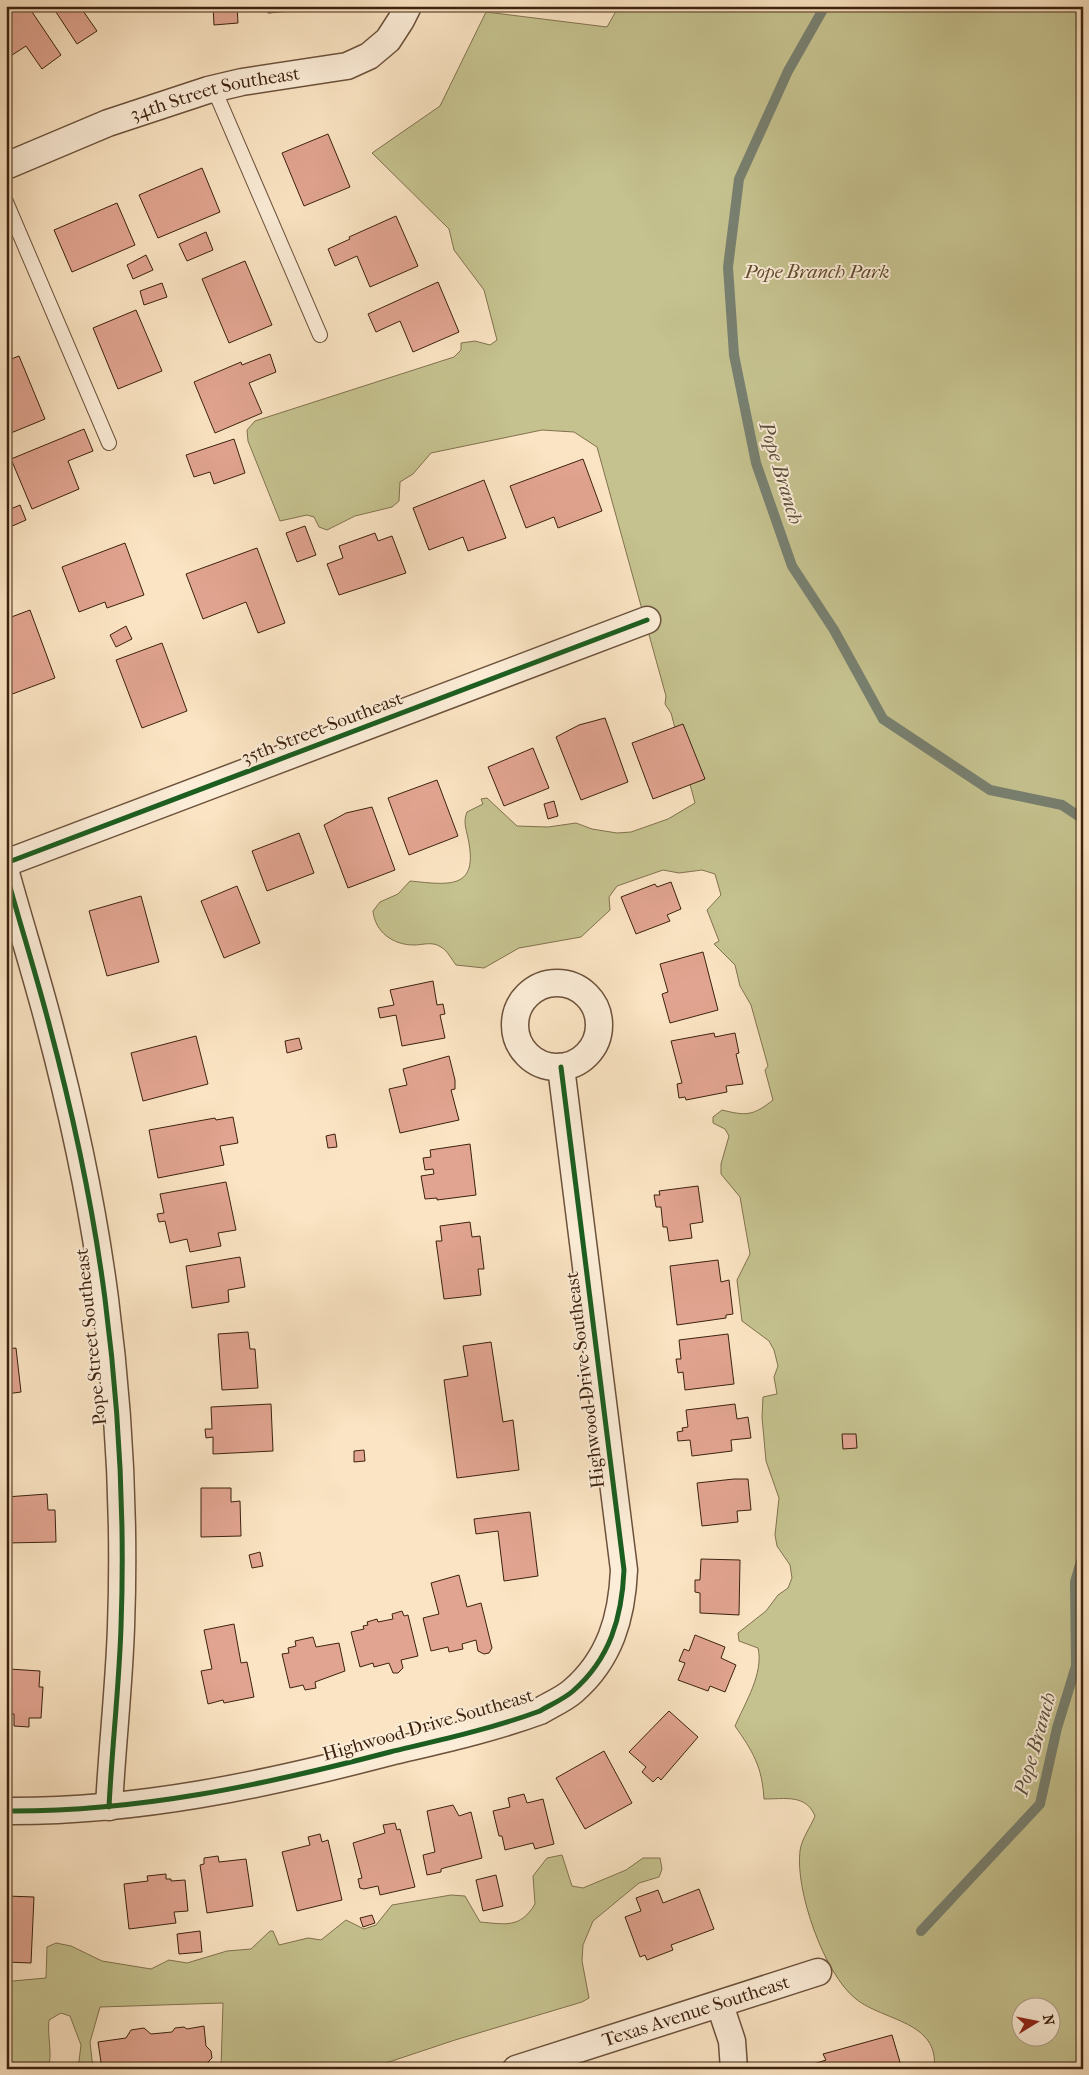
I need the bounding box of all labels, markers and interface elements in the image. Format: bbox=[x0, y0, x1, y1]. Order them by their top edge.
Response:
street label: 34th Street Southeast bbox=[128, 62, 301, 126]
park label: Pope Branch Park bbox=[743, 261, 890, 283]
water label: Pope Branch bbox=[754, 418, 807, 527]
street label: 35th Street Southeast bbox=[238, 687, 406, 769]
street label: Pope Street Southeast bbox=[71, 1247, 111, 1427]
street label: Highwood Drive Southeast bbox=[561, 1270, 609, 1490]
street label: Highwood Drive Southeast bbox=[320, 1684, 536, 1766]
water label: Pope Branch bbox=[1009, 1690, 1061, 1799]
street label: Texas Avenue Southeast bbox=[600, 1971, 792, 2052]
north arrow bbox=[1012, 1998, 1062, 2048]
text: N bbox=[1039, 2013, 1058, 2027]

